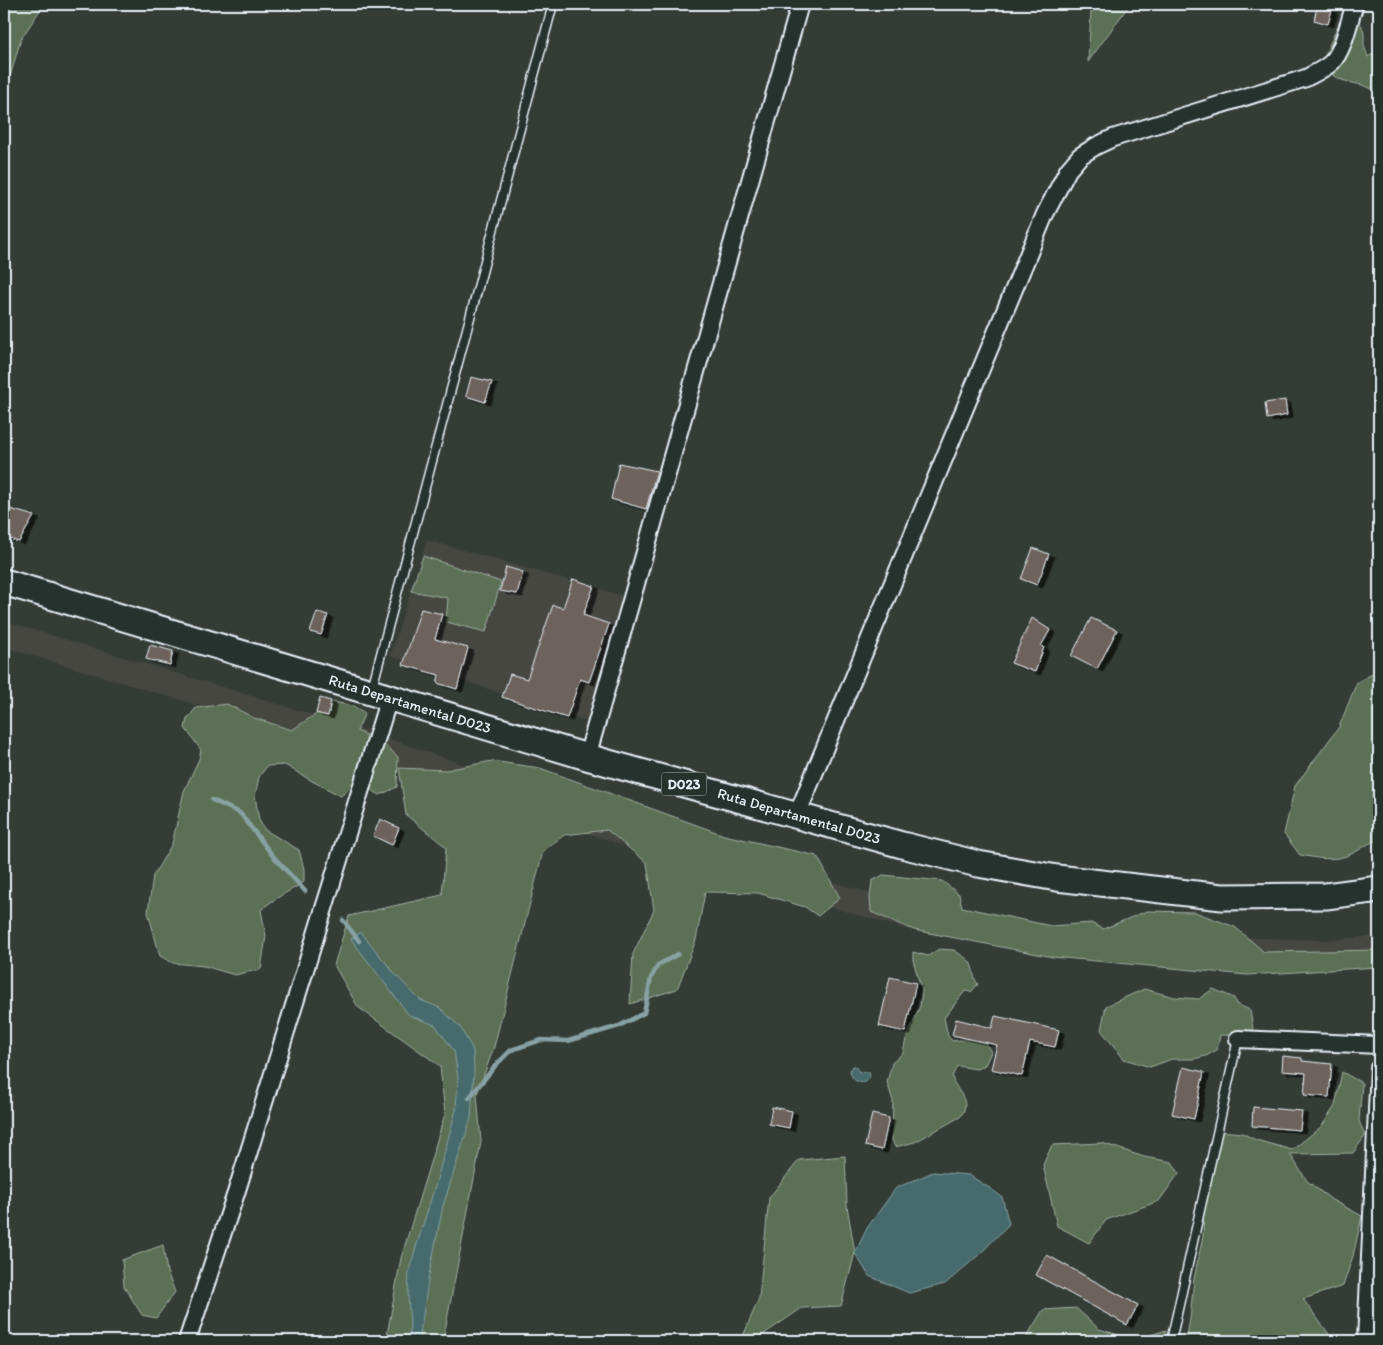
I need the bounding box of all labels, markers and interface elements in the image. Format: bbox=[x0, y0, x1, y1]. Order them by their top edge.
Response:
street label: Ruta Departamental D023 bbox=[327, 671, 493, 737]
road number: D023 bbox=[662, 772, 706, 796]
street label: Ruta Departamental D023 bbox=[715, 784, 883, 848]

